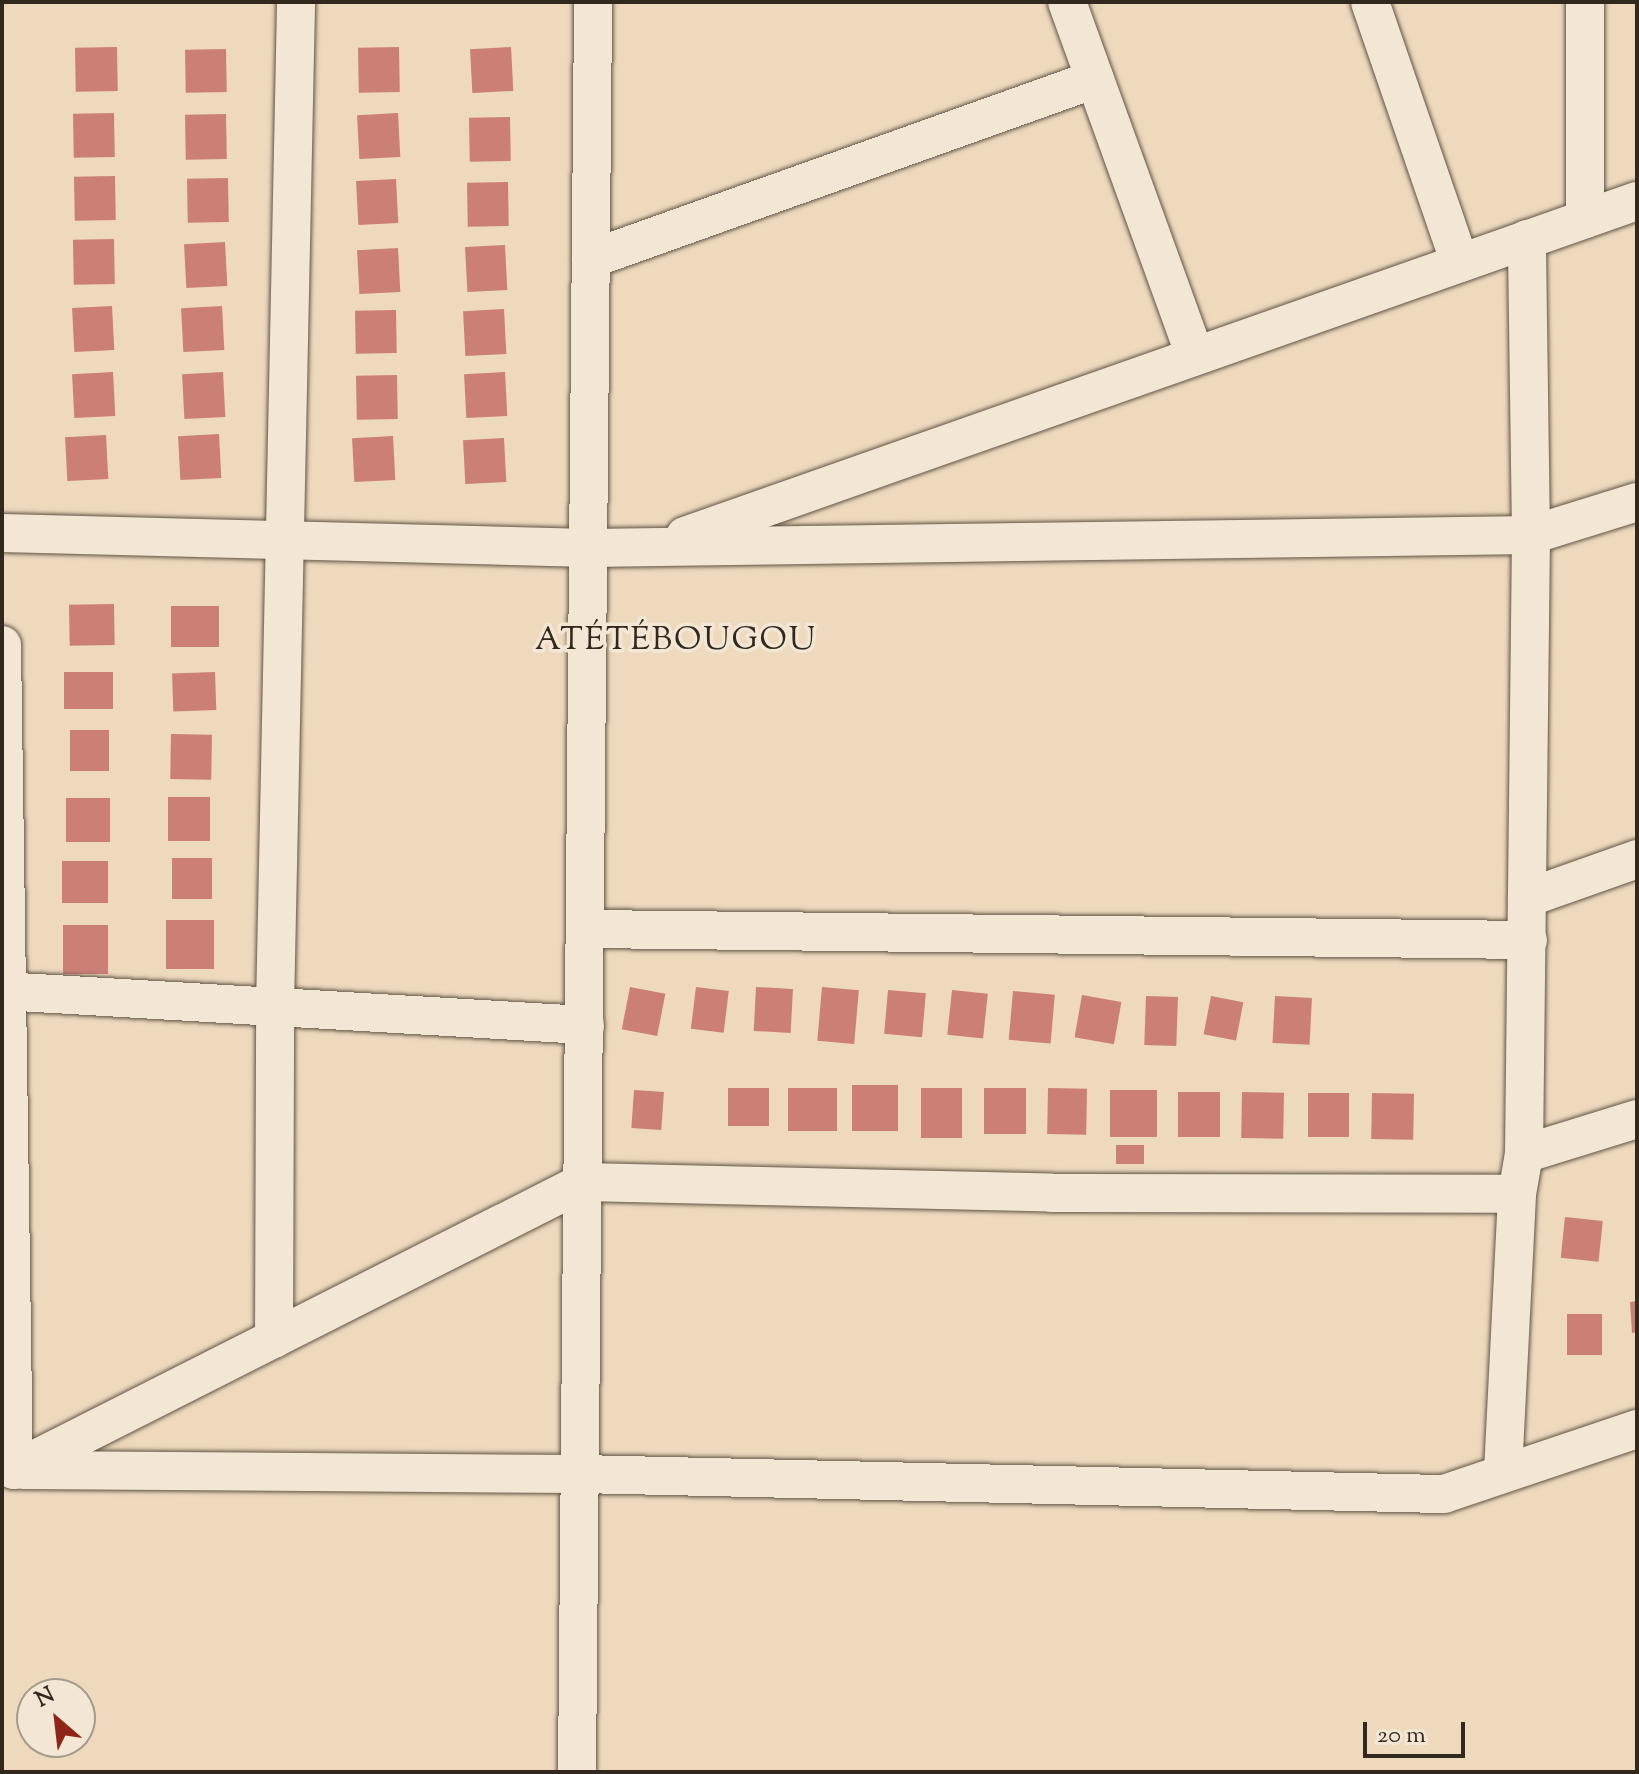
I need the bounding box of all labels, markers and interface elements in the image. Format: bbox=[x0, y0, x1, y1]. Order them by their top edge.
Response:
district label: ATÉTÉBOUGOU bbox=[535, 622, 817, 660]
north arrow bbox=[16, 1678, 96, 1758]
text: N bbox=[30, 1680, 61, 1717]
scale bar bbox=[1367, 1706, 1469, 1756]
text: 20 m bbox=[1377, 1719, 1426, 1753]

